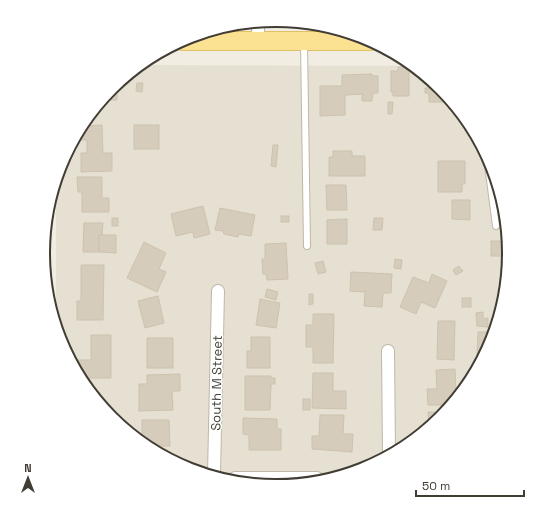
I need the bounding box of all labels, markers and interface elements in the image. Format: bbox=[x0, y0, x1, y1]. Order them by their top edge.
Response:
street label: South M Street bbox=[207, 335, 226, 431]
north arrow bbox=[8, 458, 48, 498]
text: N bbox=[24, 461, 32, 475]
scale bar bbox=[416, 472, 524, 498]
text: 50 m bbox=[422, 478, 450, 494]

